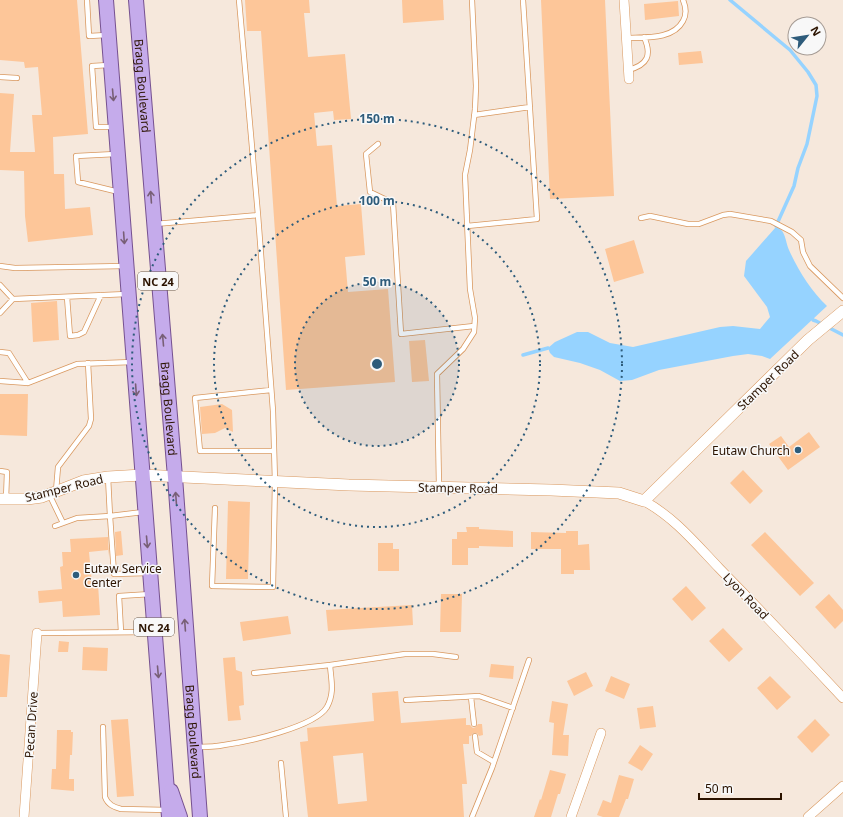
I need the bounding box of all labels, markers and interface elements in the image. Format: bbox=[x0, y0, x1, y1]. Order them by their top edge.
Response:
north arrow bbox=[787, 16, 827, 56]
text: N bbox=[807, 23, 825, 38]
street label: Bragg Boulevard bbox=[131, 38, 155, 133]
one-way arrow bbox=[109, 88, 117, 101]
text: 150 m bbox=[359, 110, 395, 127]
one-way arrow bbox=[148, 191, 155, 204]
text: 100 m bbox=[359, 192, 395, 209]
one-way arrow bbox=[121, 231, 128, 244]
road number: NC 24 bbox=[138, 272, 178, 290]
text: 50 m bbox=[363, 273, 391, 290]
one-way arrow bbox=[160, 334, 167, 347]
street label: Stamper Road bbox=[733, 346, 803, 414]
centre of rings bbox=[370, 357, 384, 371]
street label: Bragg Boulevard bbox=[157, 361, 182, 456]
one-way arrow bbox=[132, 383, 139, 396]
place label: Eutaw Church bbox=[712, 442, 790, 459]
marker: Eutaw Church bbox=[793, 445, 803, 455]
street label: Stamper Road bbox=[23, 470, 105, 506]
street label: Stamper Road bbox=[418, 479, 498, 497]
one-way arrow bbox=[173, 492, 180, 505]
one-way arrow bbox=[144, 535, 151, 548]
place label: Eutaw Service Center bbox=[84, 560, 162, 591]
street label: Lyon Road bbox=[719, 569, 773, 623]
marker: Eutaw Service Center bbox=[71, 570, 81, 580]
road number: NC 24 bbox=[134, 618, 174, 636]
one-way arrow bbox=[182, 619, 189, 632]
one-way arrow bbox=[154, 665, 161, 678]
street label: Bragg Boulevard bbox=[182, 684, 206, 779]
street label: Pecan Drive bbox=[20, 691, 42, 759]
scale bar bbox=[699, 775, 781, 801]
text: 50 m bbox=[705, 780, 733, 797]

